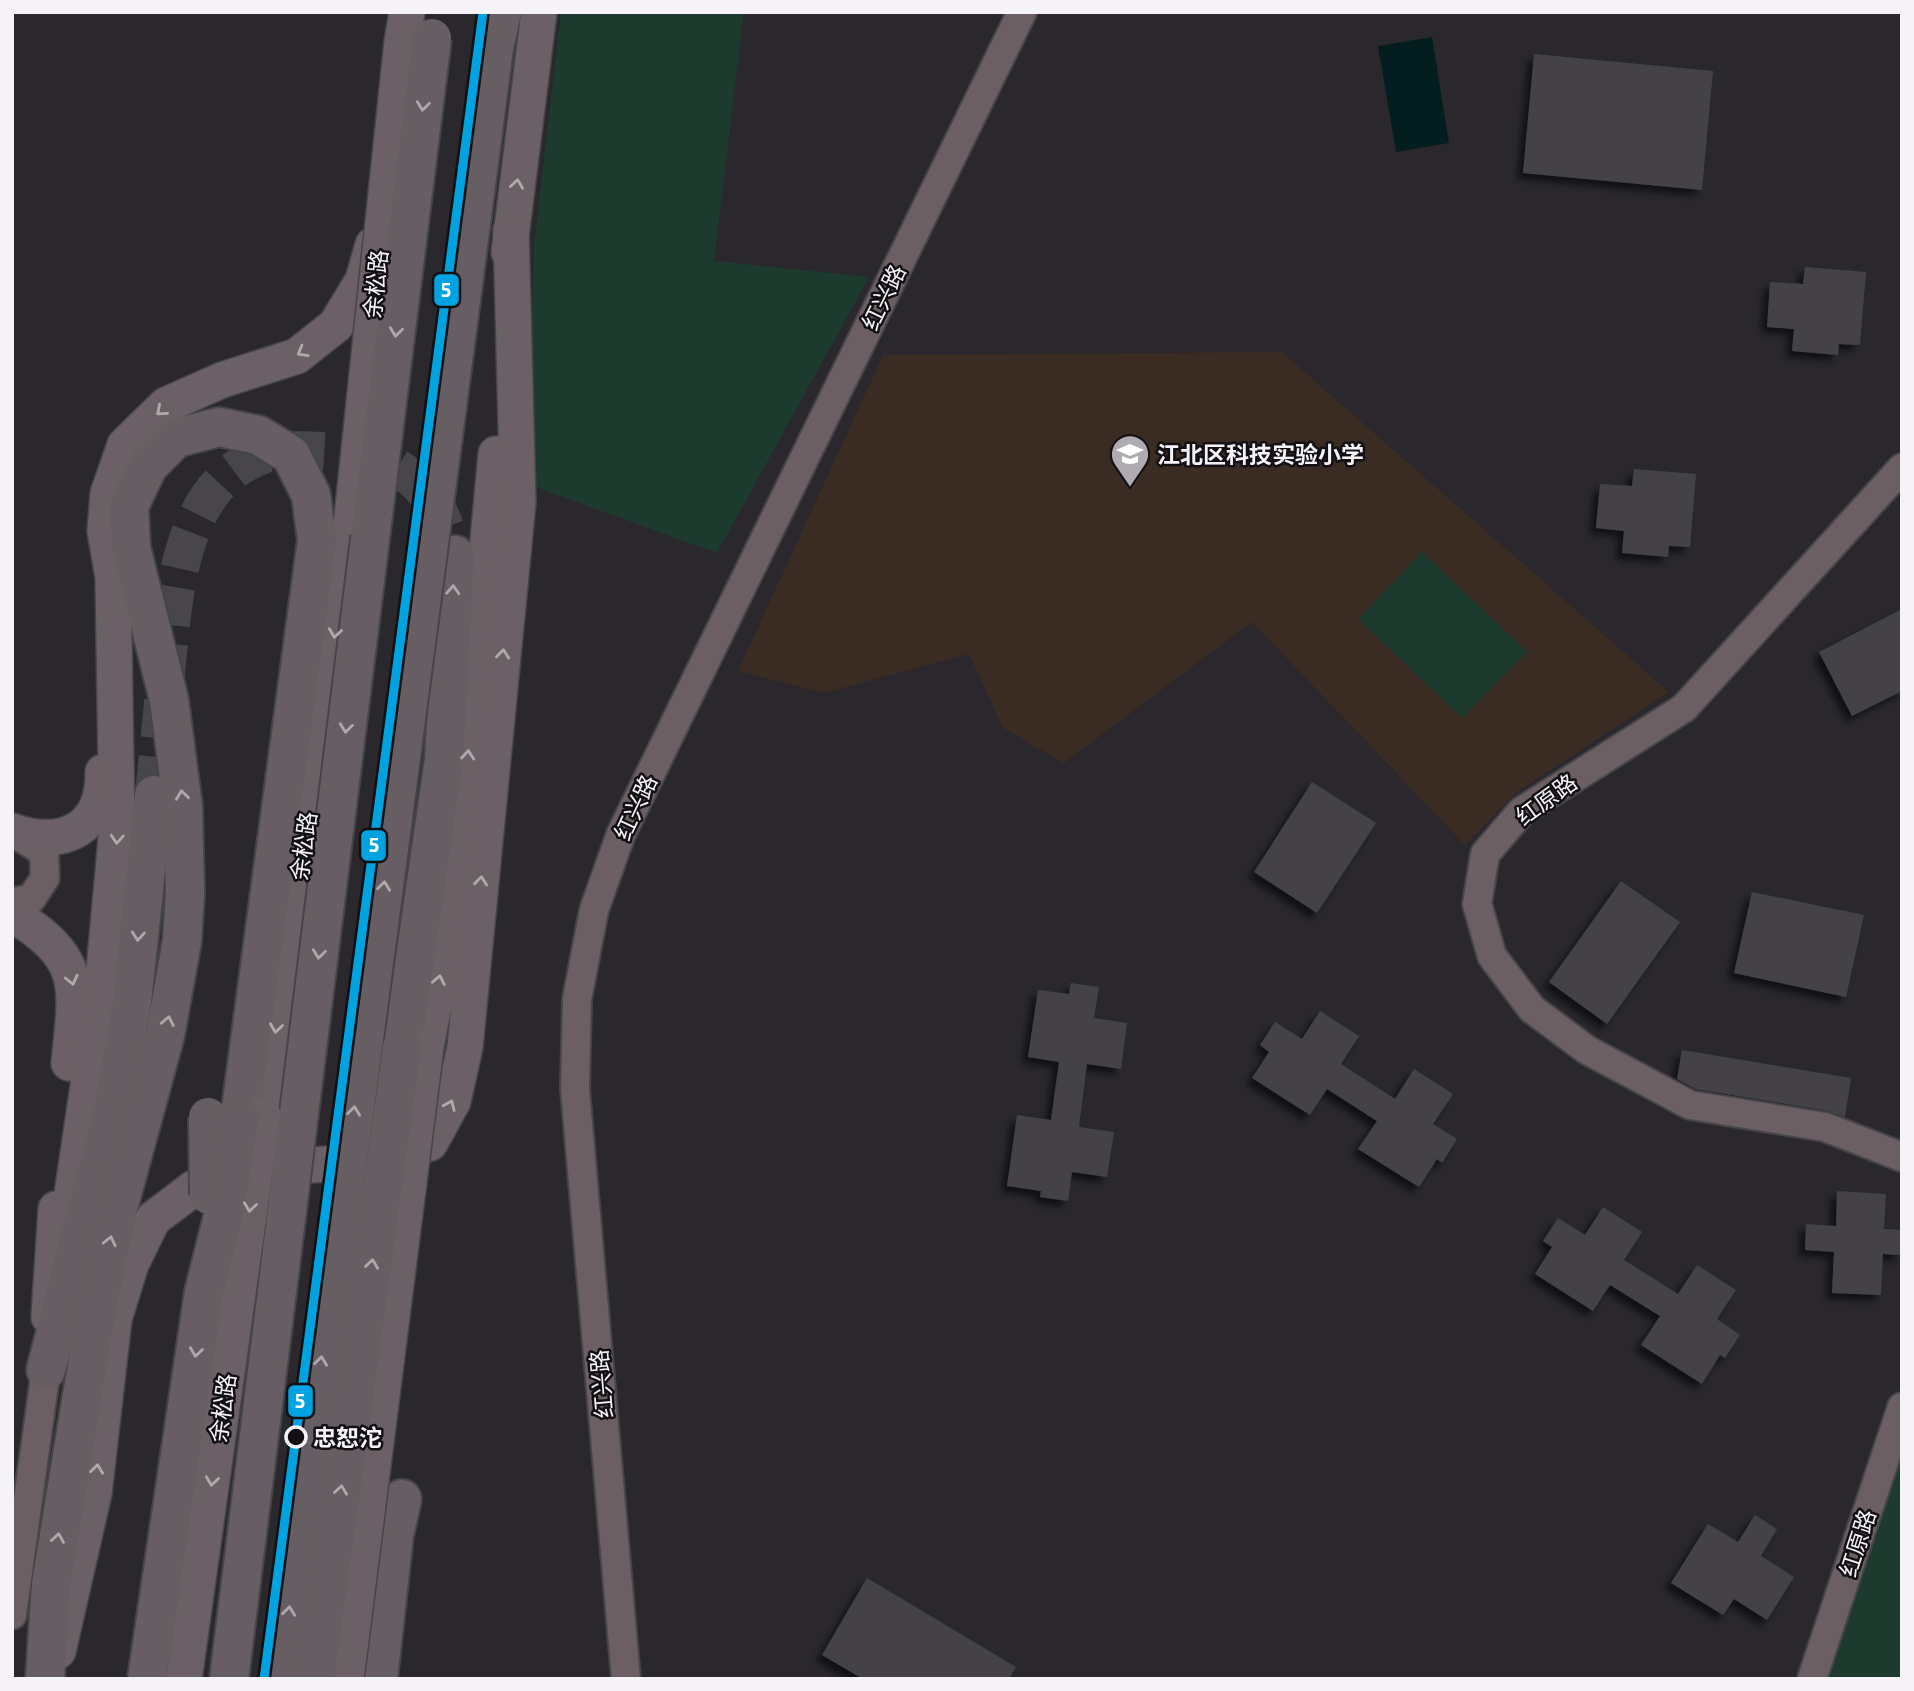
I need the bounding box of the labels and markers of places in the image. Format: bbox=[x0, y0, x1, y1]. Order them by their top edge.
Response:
school or university icon: 江北区科技实验小学 bbox=[1109, 433, 1151, 488]
place label: 江北区科技实验小学 bbox=[1157, 440, 1364, 468]
place label: 忠恕沱 bbox=[313, 1423, 382, 1451]
marker: 忠恕沱 bbox=[285, 1426, 307, 1448]

